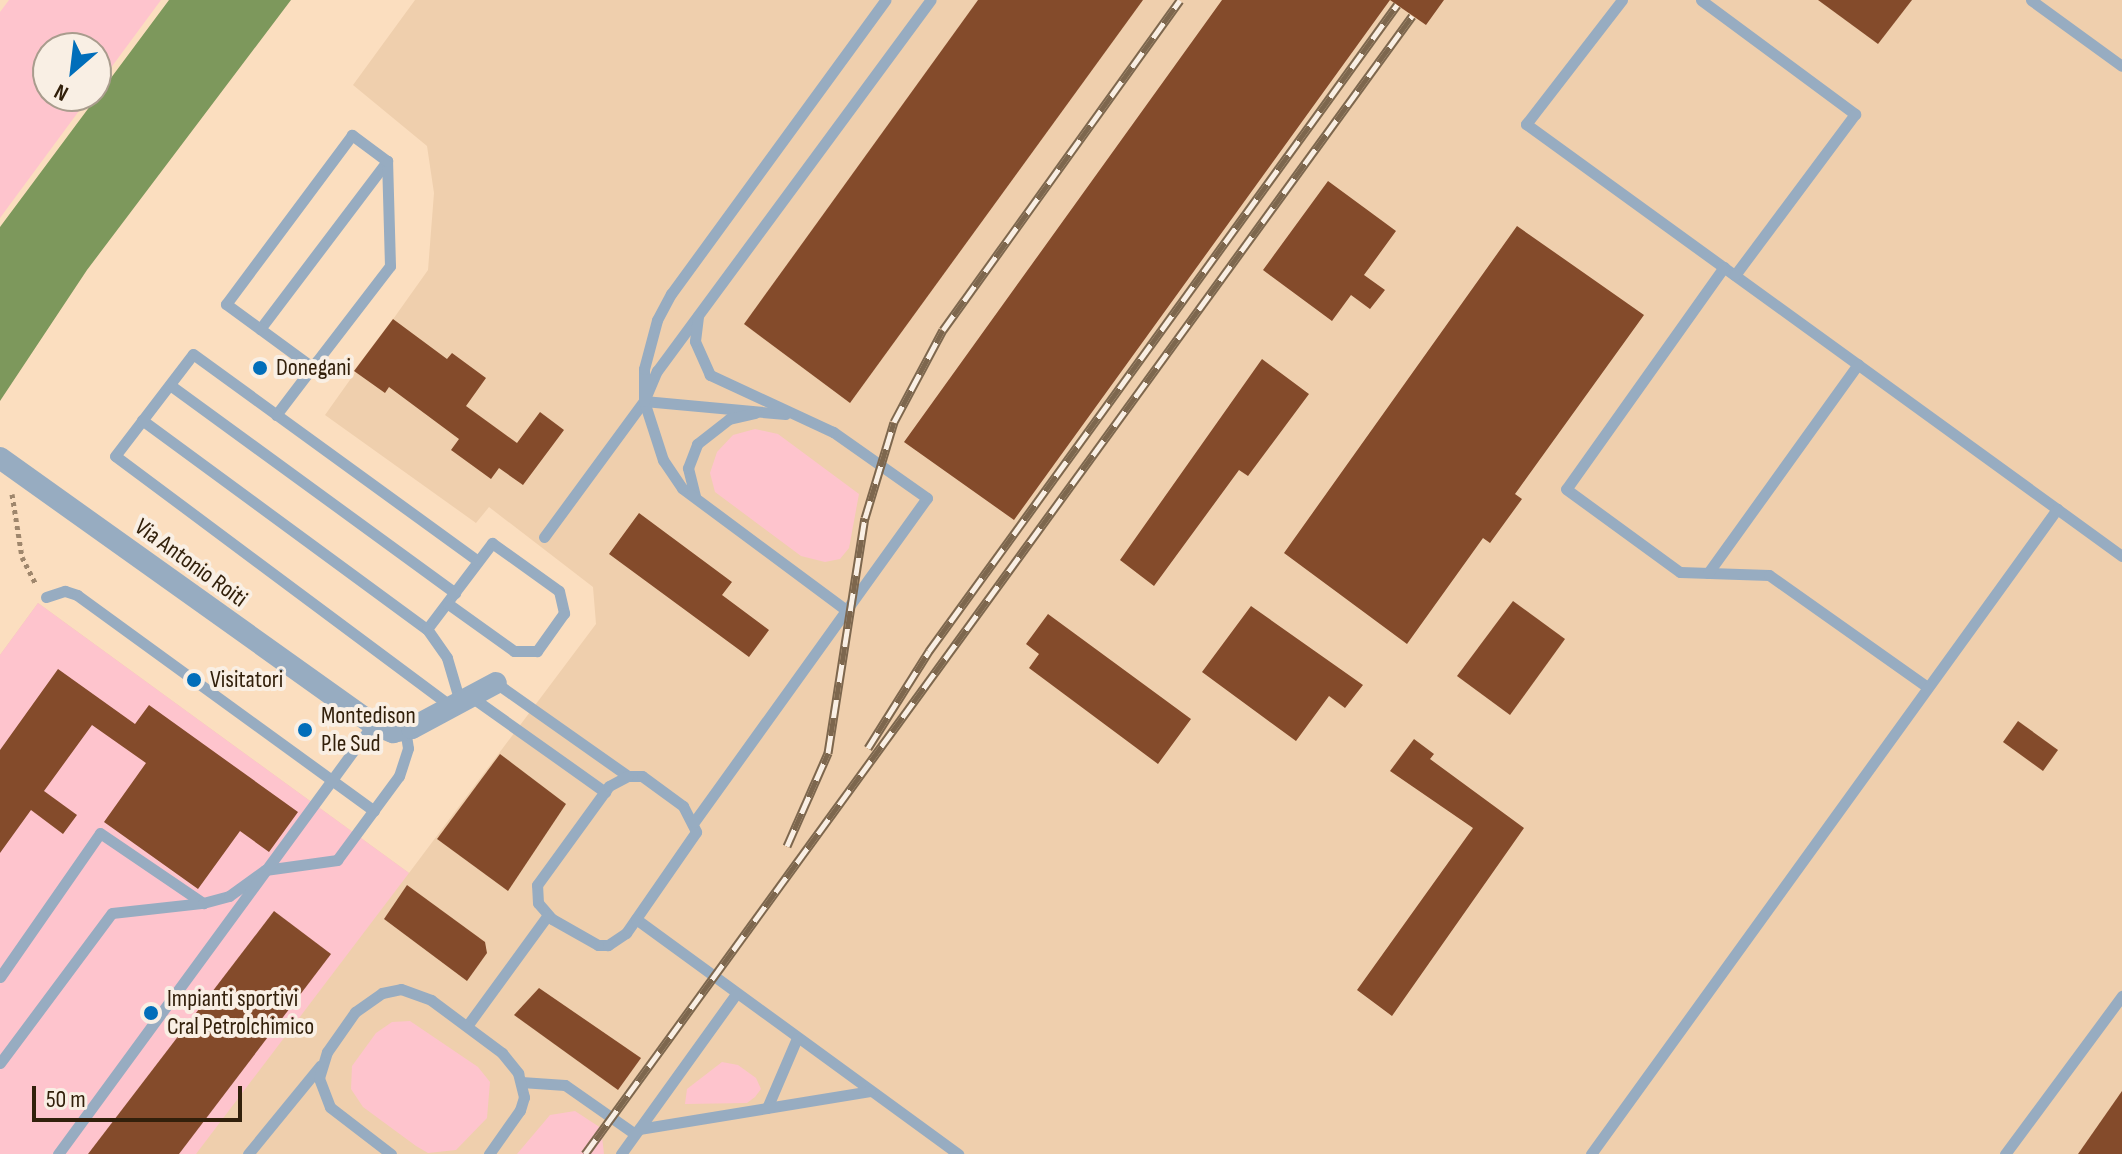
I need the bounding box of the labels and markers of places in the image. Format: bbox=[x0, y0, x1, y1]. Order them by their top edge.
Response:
place label: Donegani bbox=[276, 354, 351, 382]
marker: Donegani bbox=[251, 359, 269, 377]
place label: Visitatori bbox=[210, 666, 283, 694]
marker: Visitatori bbox=[185, 671, 203, 689]
place label: Montedison P.le Sud bbox=[321, 702, 416, 758]
marker: Montedison P.le Sud bbox=[296, 721, 314, 739]
place label: Impianti sportivi Cral Petrolchimico bbox=[167, 985, 314, 1041]
marker: Impianti sportivi Cral Petrolchimico bbox=[142, 1004, 160, 1022]

